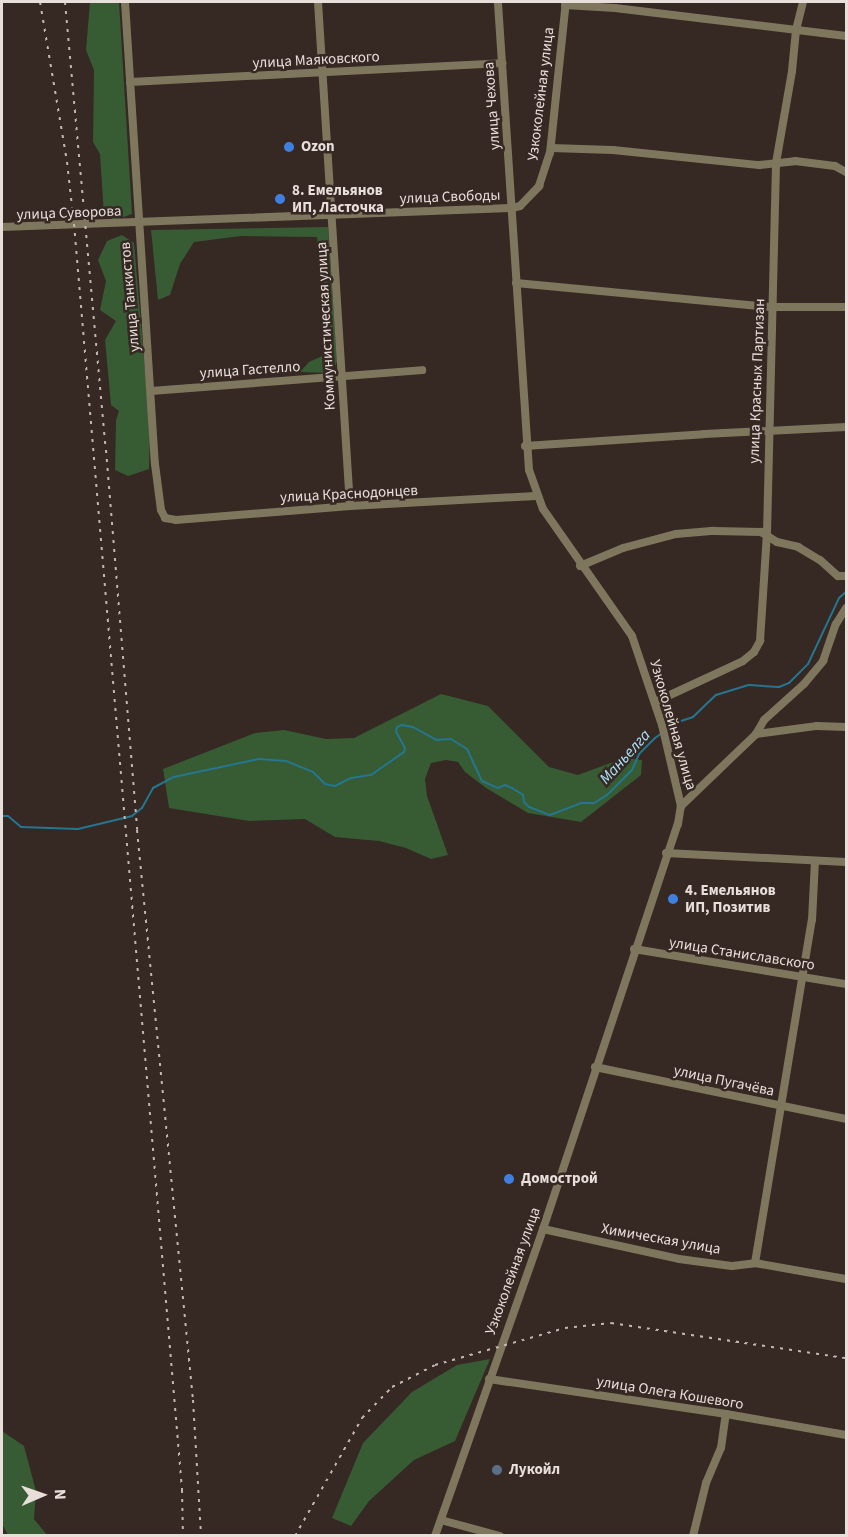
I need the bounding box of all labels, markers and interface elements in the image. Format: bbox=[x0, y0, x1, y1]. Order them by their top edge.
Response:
street label: Узкоколейная улица bbox=[524, 26, 558, 162]
street label: улица Маяковского bbox=[252, 48, 380, 72]
street label: улица Чехова bbox=[480, 61, 504, 151]
place label: Ozon bbox=[301, 138, 335, 156]
marker: Ozon bbox=[282, 140, 296, 154]
place label: 8. Емельянов ИП, Ласточка bbox=[292, 181, 384, 216]
street label: улица Свободы bbox=[399, 186, 501, 208]
marker: 8. Емельянов ИП, Ласточка bbox=[273, 192, 287, 206]
street label: улица Суворова bbox=[16, 202, 122, 224]
street label: улица Танкистов bbox=[116, 241, 144, 353]
street label: Коммунистическая улица bbox=[313, 241, 339, 411]
street label: улица Красных Партизан bbox=[745, 298, 769, 464]
street label: улица Гастелло bbox=[199, 358, 301, 382]
street label: улица Краснодонцев bbox=[280, 481, 418, 507]
street label: Узкоколейная улица bbox=[646, 658, 700, 792]
water label: Маньелга bbox=[596, 726, 654, 788]
place label: 4. Емельянов ИП, Позитив bbox=[685, 881, 776, 916]
marker: 4. Емельянов ИП, Позитив bbox=[666, 892, 680, 906]
street label: улица Станиславского bbox=[668, 934, 816, 974]
street label: улица Пугачёва bbox=[672, 1062, 776, 1100]
place label: Домострой bbox=[521, 1170, 598, 1188]
marker: Домострой bbox=[502, 1172, 516, 1186]
street label: Узкоколейная улица bbox=[482, 1205, 544, 1337]
street label: Химическая улица bbox=[600, 1220, 722, 1258]
street label: улица Олега Кошевого bbox=[595, 1372, 745, 1414]
place label: Лукойл bbox=[509, 1461, 560, 1479]
marker: Лукойл bbox=[490, 1463, 504, 1477]
north arrow bbox=[12, 1465, 72, 1525]
text: N bbox=[49, 1489, 71, 1500]

